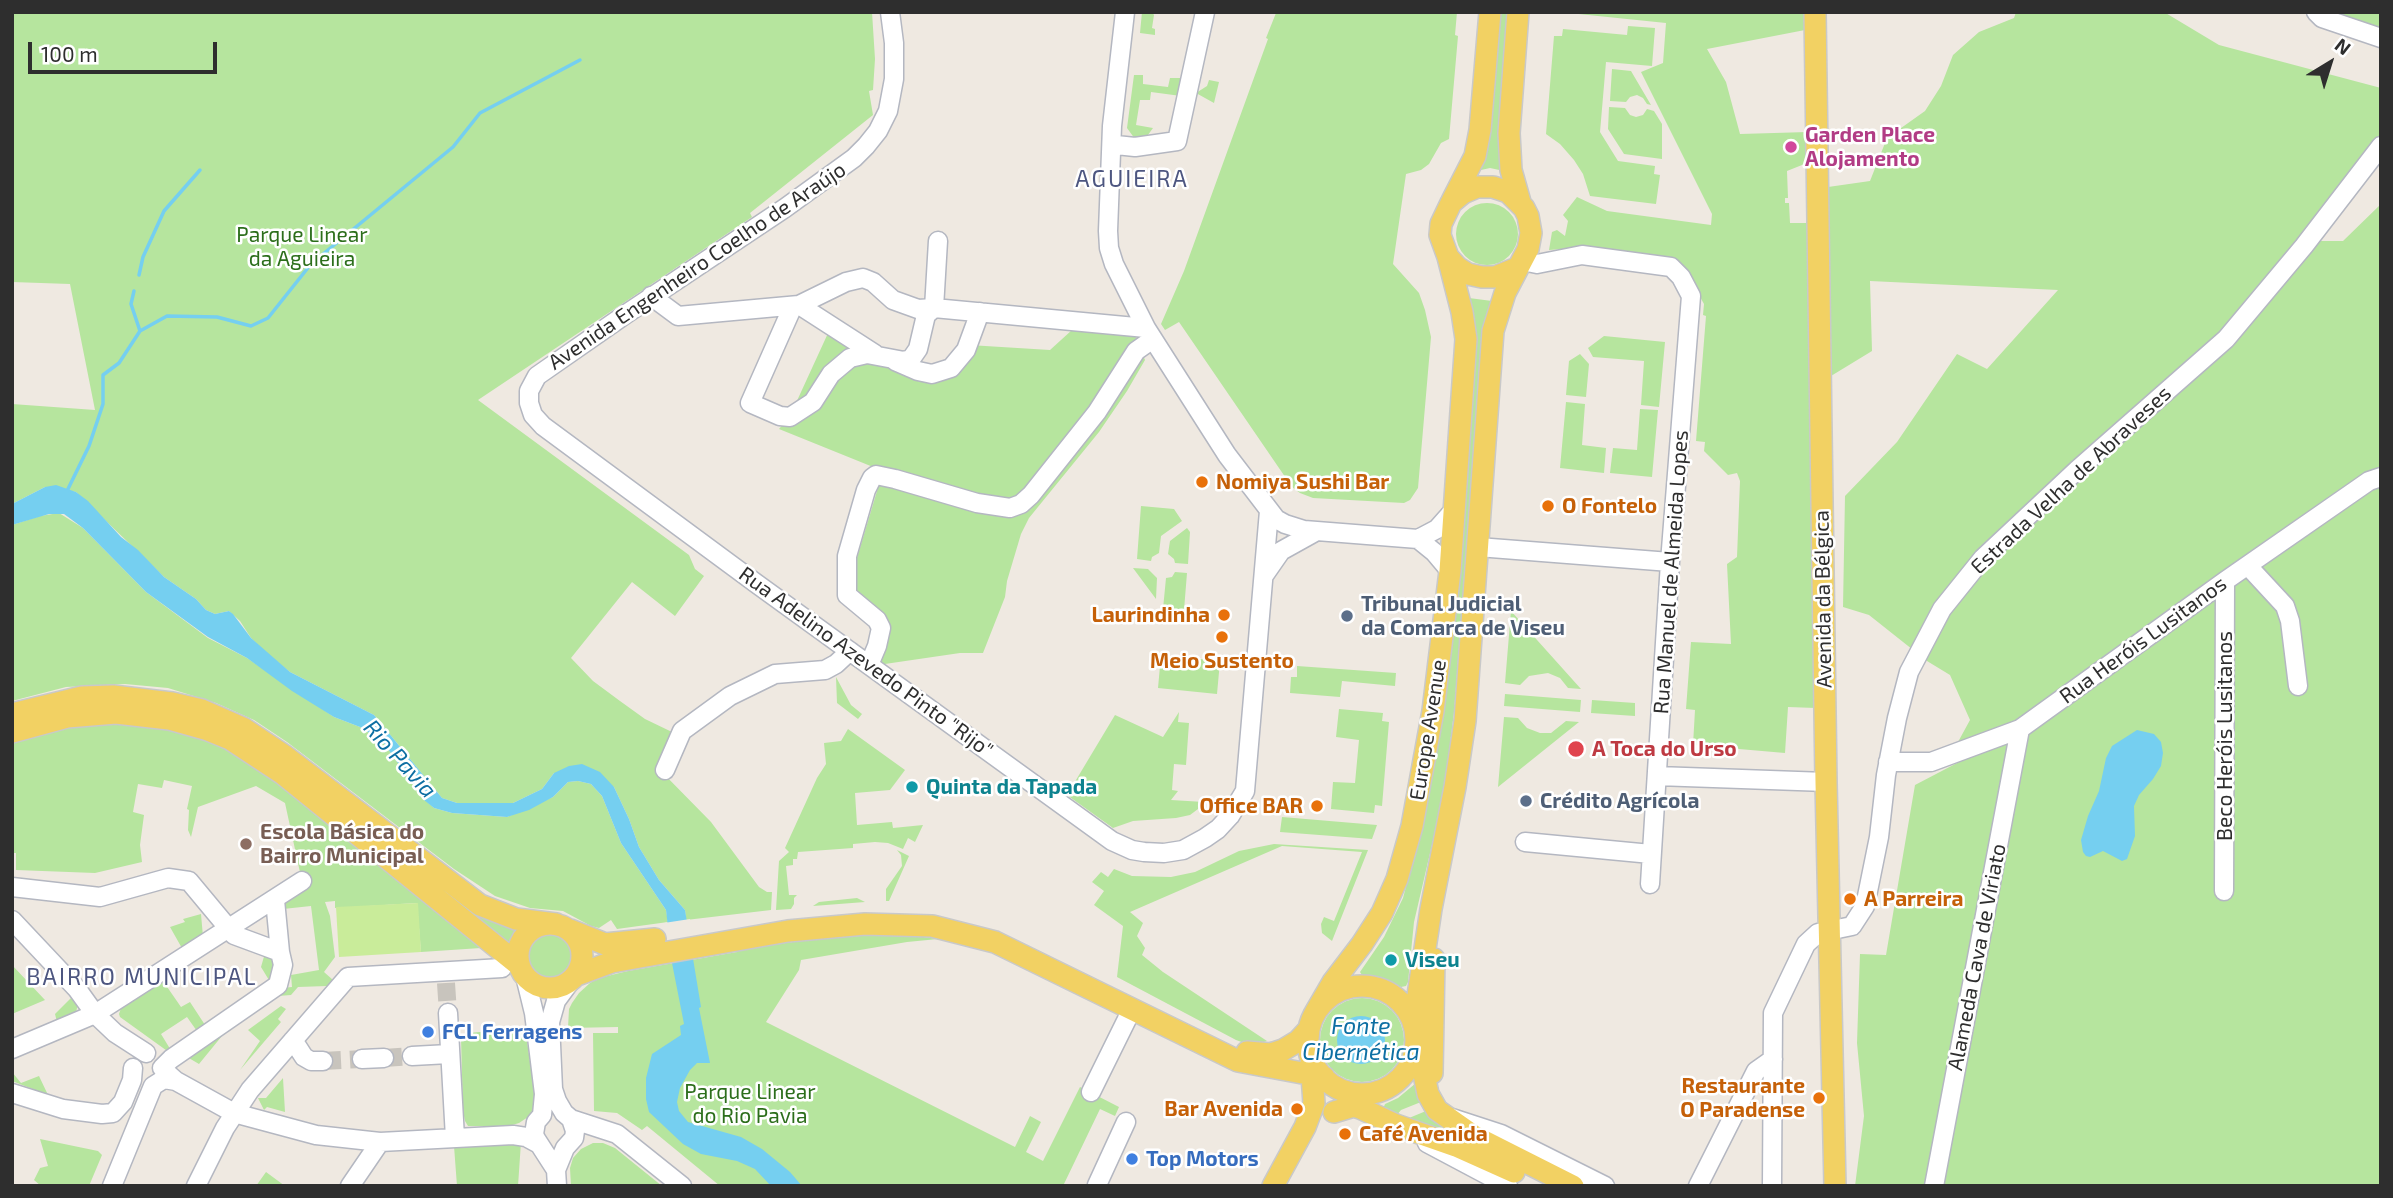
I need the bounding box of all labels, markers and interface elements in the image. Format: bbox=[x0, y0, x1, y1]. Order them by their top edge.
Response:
scale bar bbox=[32, 28, 220, 72]
north arrow bbox=[2295, 28, 2365, 98]
text: N bbox=[2331, 33, 2356, 59]
text: 100 m bbox=[41, 41, 98, 66]
place label: Garden Place Alojamento bbox=[1805, 122, 1935, 172]
marker: Garden Place Alojamento bbox=[1783, 139, 1799, 155]
street label: Avenida Engenheiro Coelho de Araújo bbox=[543, 157, 851, 375]
district label: AGUIEIRA bbox=[1076, 165, 1188, 193]
park label: Parque Linear da Aguieira bbox=[236, 222, 368, 272]
street label: Estrada Velha de Abraveses bbox=[1966, 381, 2176, 579]
street label: Rua Manuel de Almeida Lopes bbox=[1649, 429, 1693, 715]
place label: Nomiya Sushi Bar bbox=[1216, 469, 1389, 495]
marker: Nomiya Sushi Bar bbox=[1194, 474, 1210, 490]
place label: O Fontelo bbox=[1562, 493, 1657, 519]
marker: O Fontelo bbox=[1540, 498, 1556, 514]
street label: Avenida da Bélgica bbox=[1809, 510, 1837, 688]
street label: Rua Adelino Azevedo Pinto "Rijo" bbox=[734, 561, 998, 763]
street label: Rua Heróis Lusitanos bbox=[2055, 571, 2231, 709]
place label: Tribunal Judicial da Comarca de Viseu bbox=[1361, 591, 1565, 641]
place label: Laurindinha bbox=[1091, 602, 1210, 628]
marker: Laurindinha bbox=[1216, 607, 1232, 623]
marker: Tribunal Judicial da Comarca de Viseu bbox=[1339, 608, 1355, 624]
marker: Meio Sustento bbox=[1214, 629, 1230, 645]
street label: Beco Heróis Lusitanos bbox=[2212, 631, 2238, 841]
place label: Meio Sustento bbox=[1150, 648, 1294, 674]
street label: Europe Avenue bbox=[1404, 658, 1452, 802]
water label: Rio Pavia bbox=[358, 714, 442, 804]
place label: A Toca do Urso bbox=[1592, 736, 1737, 762]
marker: A Toca do Urso bbox=[1566, 739, 1586, 759]
place label: Quinta da Tapada bbox=[926, 774, 1097, 800]
marker: Quinta da Tapada bbox=[904, 779, 920, 795]
place label: Crédito Agrícola bbox=[1540, 788, 1699, 814]
place label: Office BAR bbox=[1200, 793, 1303, 819]
marker: Crédito Agrícola bbox=[1518, 793, 1534, 809]
marker: Office BAR bbox=[1309, 798, 1325, 814]
place label: Escola Básica do Bairro Municipal bbox=[260, 819, 424, 869]
marker: Escola Básica do Bairro Municipal bbox=[238, 836, 254, 852]
street label: Alameda Cava de Viriato bbox=[1943, 841, 2011, 1073]
place label: A Parreira bbox=[1864, 886, 1963, 912]
marker: A Parreira bbox=[1842, 891, 1858, 907]
place label: Viseu bbox=[1405, 947, 1460, 973]
marker: Viseu bbox=[1383, 952, 1399, 968]
district label: BAIRRO MUNICIPAL bbox=[28, 963, 256, 991]
water label: Fonte Cibernética bbox=[1302, 1012, 1420, 1066]
place label: FCL Ferragens bbox=[442, 1019, 583, 1045]
marker: FCL Ferragens bbox=[420, 1024, 436, 1040]
place label: Restaurante O Paradense bbox=[1680, 1073, 1805, 1123]
park label: Parque Linear do Rio Pavia bbox=[684, 1079, 816, 1129]
marker: Restaurante O Paradense bbox=[1811, 1090, 1827, 1106]
place label: Bar Avenida bbox=[1164, 1096, 1283, 1122]
marker: Bar Avenida bbox=[1289, 1101, 1305, 1117]
place label: Café Avenida bbox=[1359, 1121, 1488, 1147]
marker: Café Avenida bbox=[1337, 1126, 1353, 1142]
place label: Top Motors bbox=[1146, 1146, 1259, 1172]
marker: Top Motors bbox=[1124, 1151, 1140, 1167]

